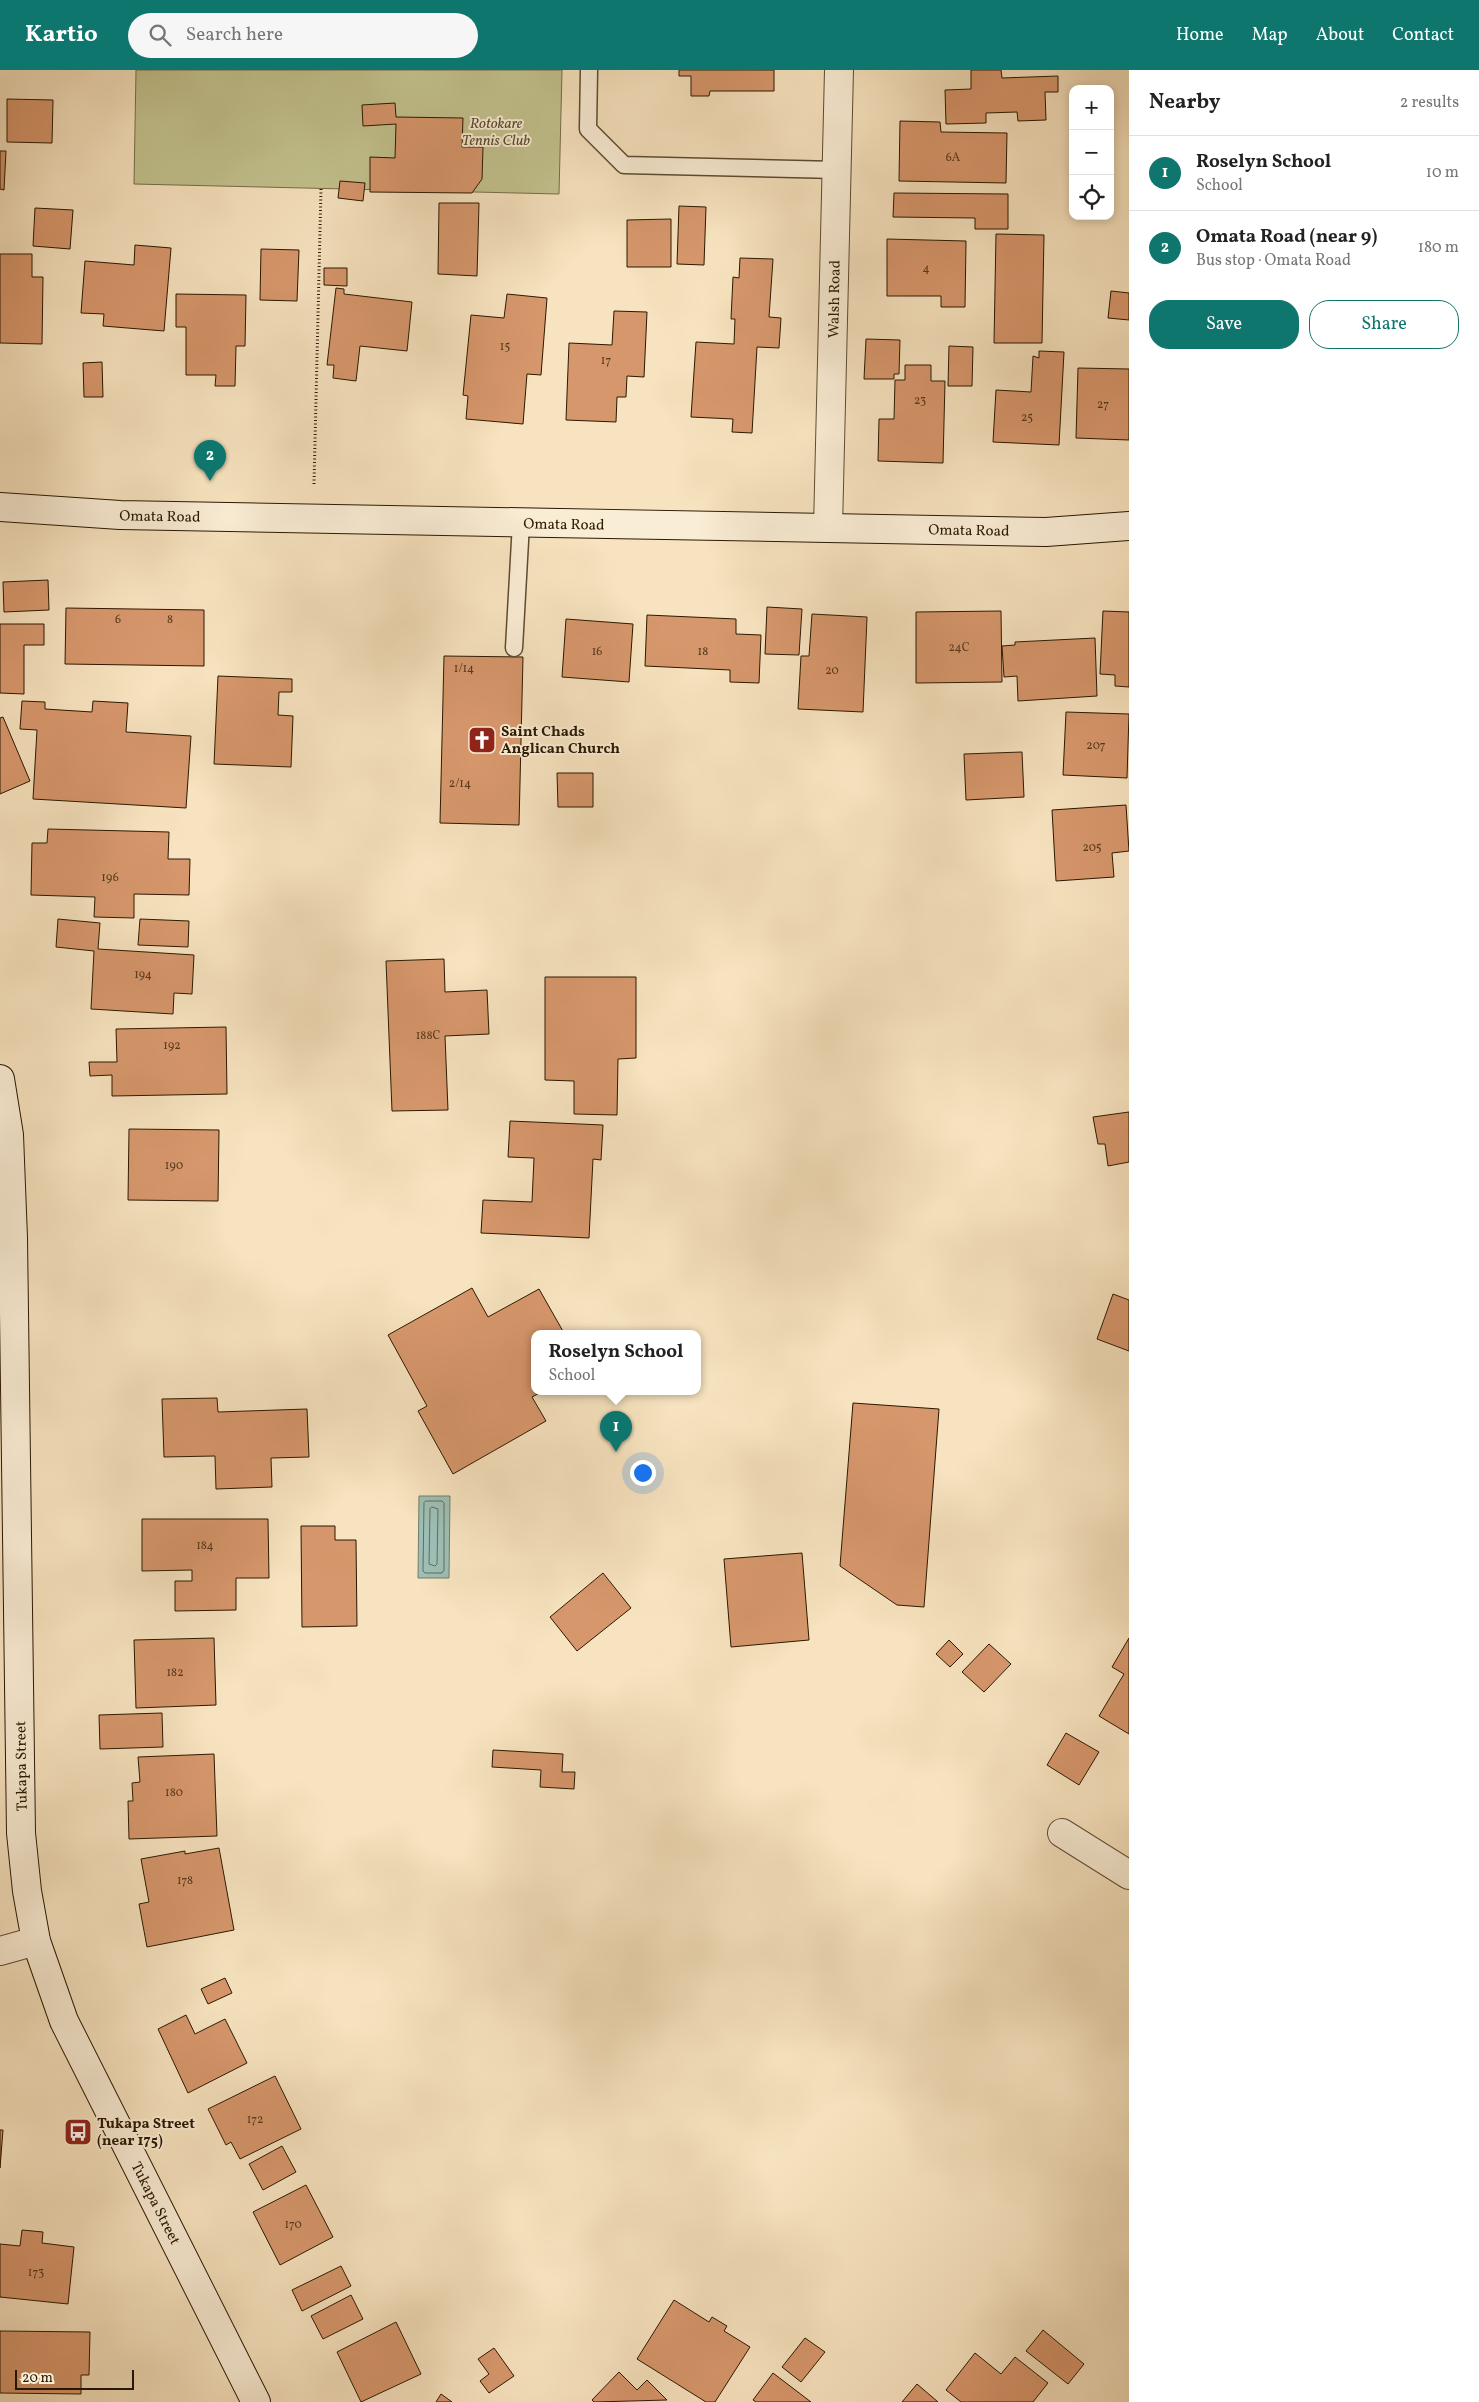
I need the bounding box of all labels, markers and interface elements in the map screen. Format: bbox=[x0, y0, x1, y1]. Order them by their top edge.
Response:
search box bbox=[128, 13, 478, 58]
text: Kartio bbox=[25, 18, 98, 52]
icon: search bbox=[146, 21, 174, 49]
text: Search here bbox=[186, 22, 283, 48]
text: Home bbox=[1176, 23, 1224, 48]
text: Map bbox=[1252, 23, 1288, 48]
text: About bbox=[1316, 23, 1364, 48]
text: Contact bbox=[1392, 23, 1454, 48]
map controls bbox=[1069, 85, 1114, 220]
button: + bbox=[1069, 85, 1114, 130]
text: Nearby bbox=[1149, 88, 1220, 117]
text: 2 results bbox=[1400, 92, 1459, 114]
park label: Rotokare Tennis Club bbox=[462, 114, 530, 152]
button: − bbox=[1069, 130, 1114, 175]
text: Roselyn School bbox=[1196, 149, 1331, 175]
house number: 6A bbox=[946, 150, 961, 166]
text: 1 bbox=[1162, 162, 1168, 184]
text: 10 m bbox=[1426, 162, 1459, 184]
button: locate bbox=[1069, 175, 1114, 220]
text: School bbox=[1196, 175, 1243, 197]
text: Omata Road (near 9) bbox=[1196, 224, 1378, 250]
text: 2 bbox=[1161, 237, 1169, 259]
text: 180 m bbox=[1418, 237, 1459, 259]
text: Bus stop · Omata Road bbox=[1196, 250, 1351, 272]
street label: Walsh Road bbox=[824, 260, 847, 338]
house number: 4 bbox=[922, 261, 930, 277]
button: Save bbox=[1149, 300, 1299, 349]
button: Share bbox=[1309, 300, 1459, 349]
house number: 15 bbox=[500, 339, 510, 355]
house number: 17 bbox=[601, 353, 611, 369]
house number: 23 bbox=[914, 393, 926, 409]
house number: 27 bbox=[1097, 397, 1109, 413]
house number: 25 bbox=[1021, 410, 1033, 426]
pin: 2 bbox=[194, 440, 226, 481]
street label: Omata Road bbox=[119, 506, 201, 529]
street label: Omata Road bbox=[523, 514, 605, 537]
street label: Omata Road bbox=[928, 520, 1010, 543]
house number: 6 bbox=[115, 612, 121, 628]
house number: 8 bbox=[167, 612, 173, 628]
house number: 24C bbox=[948, 640, 970, 656]
house number: 16 bbox=[592, 644, 602, 660]
house number: 18 bbox=[698, 644, 708, 660]
house number: 1/14 bbox=[454, 661, 474, 677]
house number: 20 bbox=[825, 663, 839, 679]
place label: Saint Chads Anglican Church bbox=[501, 722, 620, 760]
church icon: Saint Chads Anglican Church bbox=[467, 725, 497, 755]
house number: 207 bbox=[1086, 738, 1106, 754]
house number: 2/14 bbox=[449, 776, 471, 792]
house number: 205 bbox=[1082, 840, 1102, 856]
house number: 196 bbox=[101, 870, 119, 886]
house number: 194 bbox=[134, 967, 152, 983]
house number: 188C bbox=[416, 1028, 441, 1044]
house number: 192 bbox=[163, 1038, 181, 1054]
house number: 190 bbox=[165, 1158, 183, 1174]
popup bbox=[531, 1330, 701, 1395]
text: Roselyn School bbox=[548, 1339, 684, 1365]
text: School bbox=[548, 1365, 595, 1387]
pin: 1 bbox=[600, 1411, 632, 1452]
your location bbox=[630, 1460, 656, 1486]
house number: 184 bbox=[196, 1538, 214, 1554]
house number: 182 bbox=[166, 1665, 184, 1681]
street label: Tukapa Street bbox=[11, 1721, 34, 1811]
house number: 180 bbox=[165, 1785, 183, 1801]
house number: 178 bbox=[177, 1873, 193, 1889]
house number: 172 bbox=[247, 2112, 263, 2128]
place label: Tukapa Street (near 175) bbox=[97, 2114, 195, 2152]
bus stop icon: Tukapa Street (near 175) bbox=[63, 2117, 93, 2147]
street label: Tukapa Street bbox=[125, 2159, 185, 2249]
house number: 170 bbox=[284, 2217, 302, 2233]
house number: 173 bbox=[28, 2265, 44, 2281]
scale bar bbox=[15, 2367, 134, 2390]
text: 20 m bbox=[22, 2369, 53, 2388]

